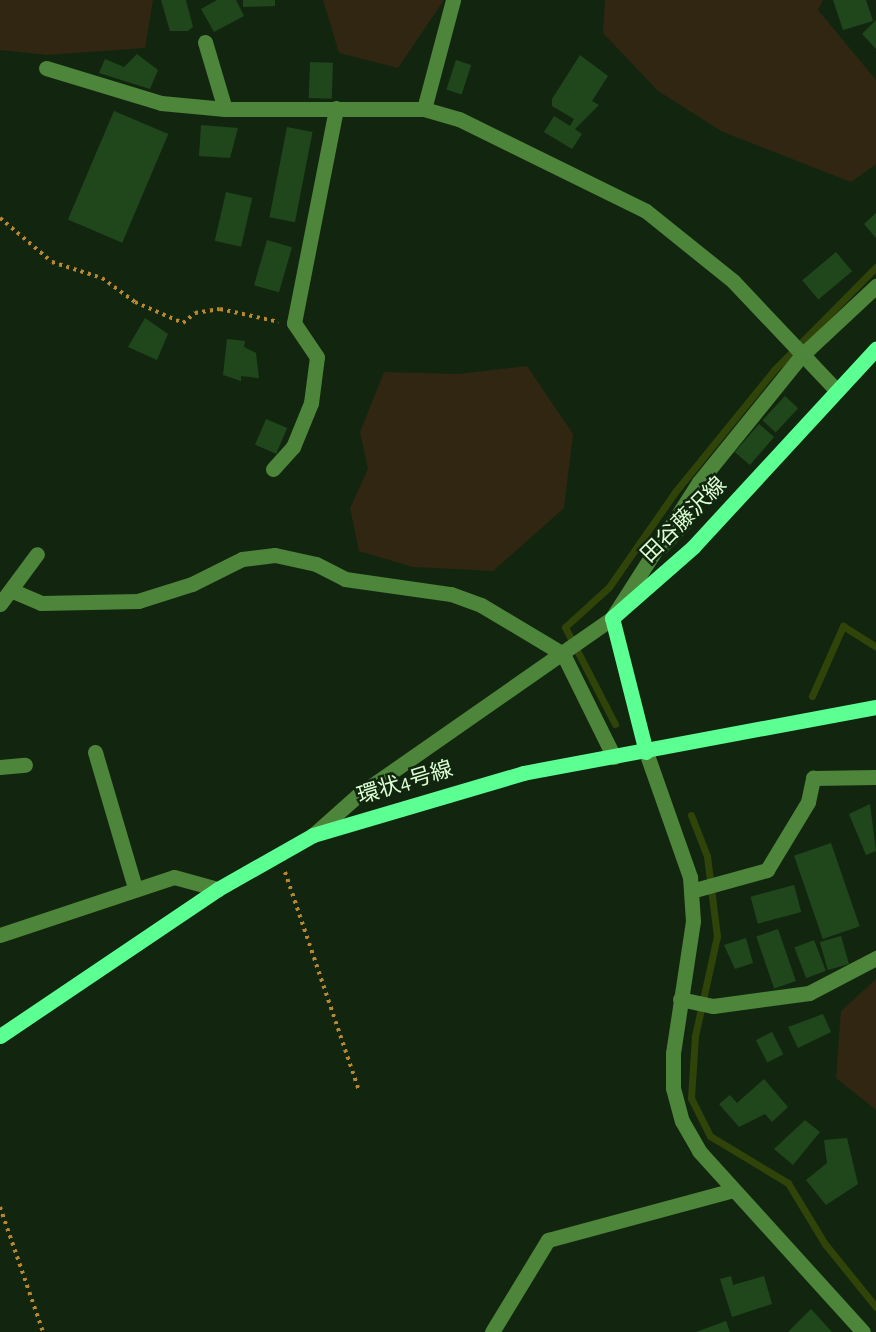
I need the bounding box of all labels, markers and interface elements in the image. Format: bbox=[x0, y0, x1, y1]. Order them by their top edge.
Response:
street label: 田谷藤沢線 bbox=[636, 472, 732, 568]
street label: 環状4号線 bbox=[354, 756, 456, 810]

